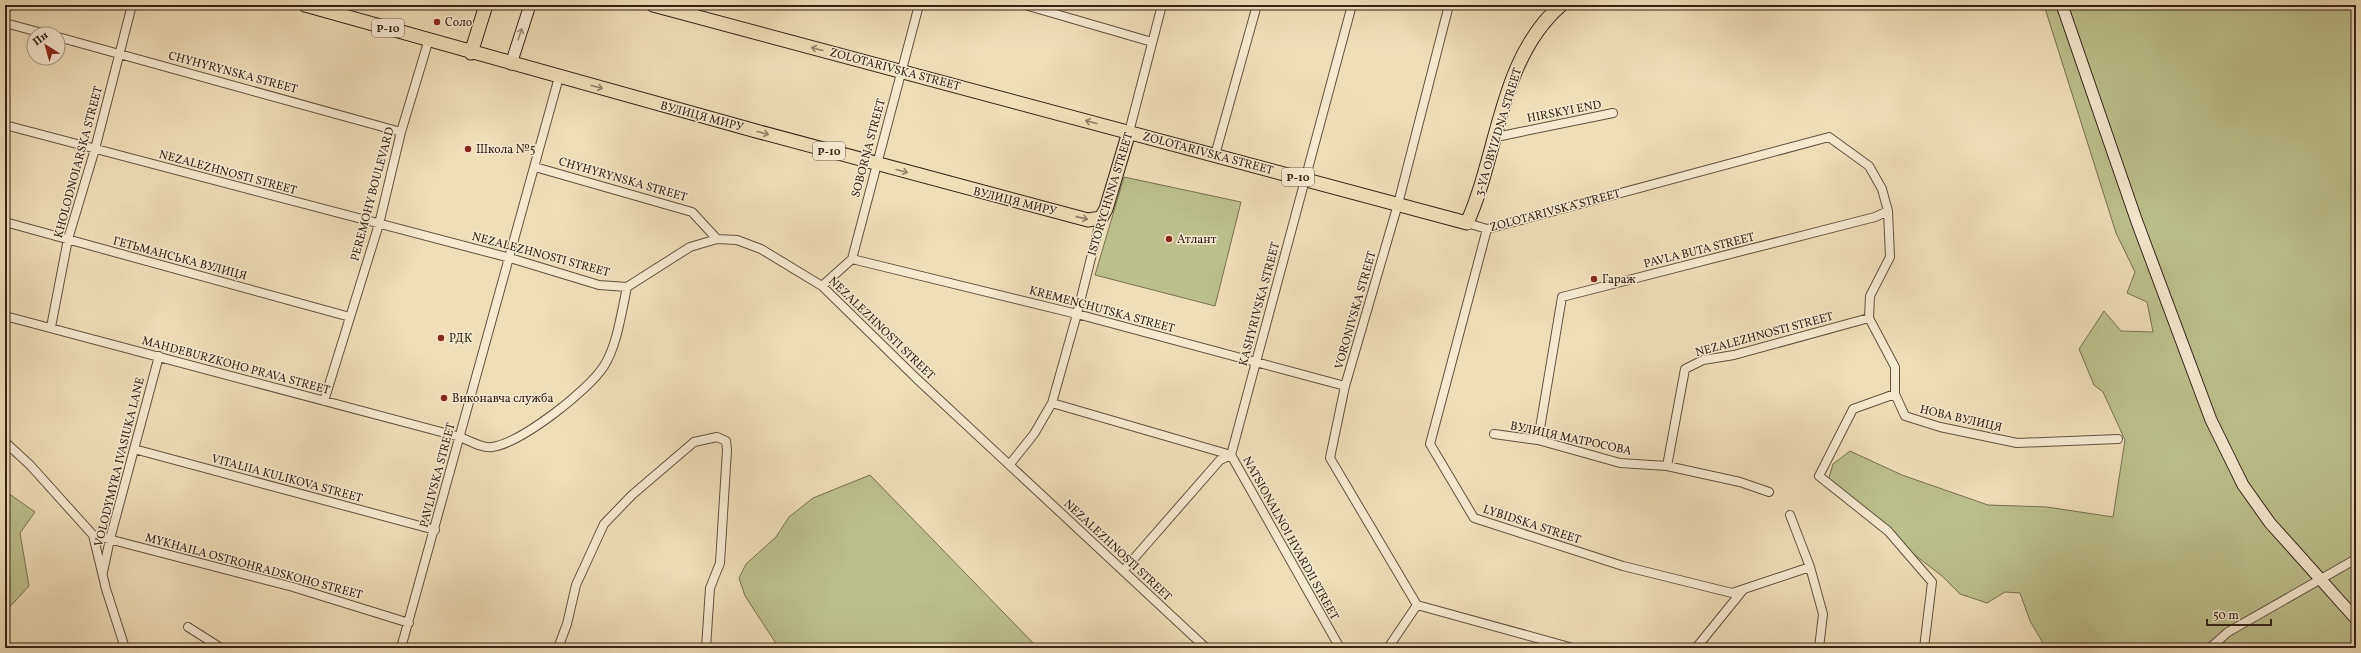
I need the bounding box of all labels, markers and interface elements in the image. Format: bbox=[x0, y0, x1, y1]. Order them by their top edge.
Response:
place label: Соло bbox=[445, 15, 472, 31]
marker: Соло bbox=[432, 17, 442, 27]
road number: Р-10 bbox=[372, 19, 404, 37]
north arrow bbox=[26, 26, 66, 66]
one-way arrow bbox=[517, 28, 524, 41]
text: Пн bbox=[30, 29, 52, 50]
one-way arrow bbox=[811, 44, 824, 52]
street label: ZOLOTARIVSKA STREET bbox=[828, 45, 962, 95]
street label: CHYHYRYNSKA STREET bbox=[166, 48, 299, 98]
street label: 3-YA OBYIZDNA STREET bbox=[1472, 66, 1526, 199]
one-way arrow bbox=[590, 84, 603, 91]
street label: KHOLODNOIARSKA STREET bbox=[51, 85, 107, 240]
street label: SOBORNA STREET bbox=[848, 97, 890, 199]
street label: HIRSKYI END bbox=[1526, 97, 1603, 127]
street label: ВУЛИЦЯ МИРУ bbox=[658, 98, 745, 136]
one-way arrow bbox=[1085, 117, 1098, 125]
street label: PEREMOHY BOULEVARD bbox=[347, 125, 399, 263]
street label: ZOLOTARIVSKA STREET bbox=[1141, 129, 1275, 179]
one-way arrow bbox=[756, 130, 769, 137]
street label: ISTORYCHNNA STREET bbox=[1085, 131, 1137, 258]
place label: Школа №5 bbox=[476, 142, 536, 158]
road number: Р-10 bbox=[813, 142, 845, 160]
marker: Школа №5 bbox=[463, 144, 473, 154]
street label: NEZALEZHNOSTI STREET bbox=[157, 147, 298, 199]
street label: CHYHYRYNSKA STREET bbox=[557, 154, 689, 206]
one-way arrow bbox=[895, 168, 908, 175]
road number: Р-10 bbox=[1282, 168, 1314, 186]
street label: ВУЛИЦЯ МИРУ bbox=[971, 184, 1058, 220]
street label: ZOLOTARIVSKA STREET bbox=[1488, 186, 1622, 236]
one-way arrow bbox=[1075, 215, 1088, 222]
street label: NEZALEZHNOSTI STREET bbox=[470, 229, 611, 281]
street label: PAVLA BUTA STREET bbox=[1642, 229, 1756, 272]
place label: Атлант bbox=[1177, 232, 1217, 248]
street label: ГЕТЬМАНСЬКА ВУЛИЦЯ bbox=[111, 233, 249, 285]
marker: Атлант bbox=[1164, 234, 1174, 244]
street label: KASHYRIVSKA STREET bbox=[1236, 240, 1284, 368]
street label: VORONIVSKA STREET bbox=[1331, 249, 1381, 371]
place label: Гараж bbox=[1602, 272, 1636, 288]
street label: NEZALEZHNOSTI STREET bbox=[825, 274, 938, 384]
marker: Гараж bbox=[1589, 274, 1599, 284]
street label: KREMENCHUTSKA STREET bbox=[1027, 283, 1176, 337]
street label: NEZALEZHNOSTI STREET bbox=[1694, 309, 1835, 361]
place label: РДК bbox=[449, 331, 472, 347]
street label: MAHDEBURZKOHO PRAVA STREET bbox=[140, 333, 332, 399]
marker: РДК bbox=[436, 333, 446, 343]
street label: VOLODYMYRA IVASIUKA LANE bbox=[91, 376, 149, 549]
place label: Виконавча служба bbox=[452, 391, 553, 407]
marker: Виконавча служба bbox=[439, 393, 449, 403]
street label: НОВА ВУЛИЦЯ bbox=[1918, 402, 2004, 436]
street label: ВУЛИЦЯ МАТРОСОВА bbox=[1509, 418, 1634, 460]
street label: PAVLIVSKA STREET bbox=[416, 421, 460, 529]
street label: VITALIIA KULIKOVA STREET bbox=[209, 451, 364, 507]
street label: NATSIONALNOI HVARDII STREET bbox=[1238, 454, 1342, 623]
street label: NEZALEZHNOSTI STREET bbox=[1060, 496, 1175, 605]
street label: LYBIDSKA STREET bbox=[1481, 502, 1583, 548]
street label: MYKHAILA OSTROHRADSKOHO STREET bbox=[143, 530, 364, 604]
scale bar bbox=[2207, 601, 2271, 627]
text: 50 m bbox=[2213, 608, 2239, 624]

